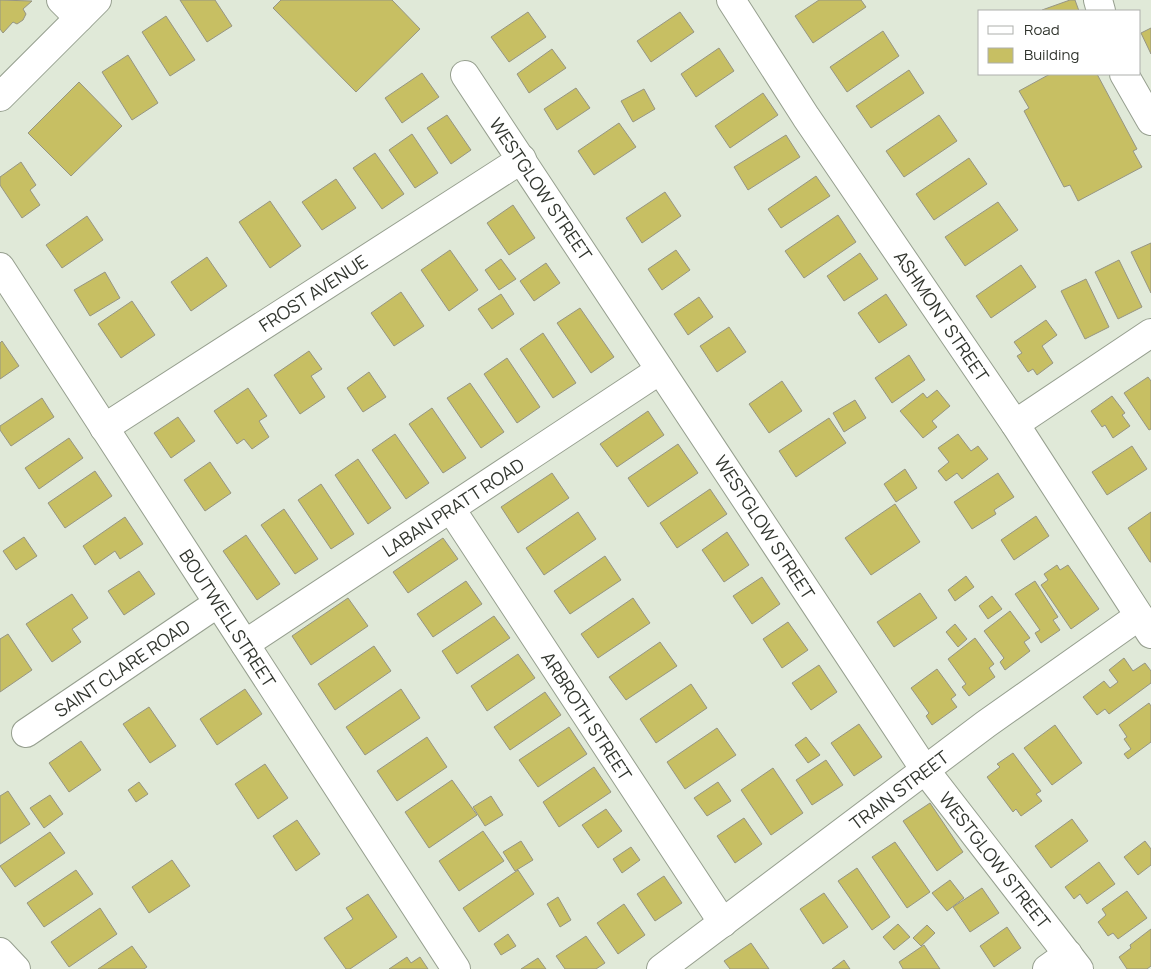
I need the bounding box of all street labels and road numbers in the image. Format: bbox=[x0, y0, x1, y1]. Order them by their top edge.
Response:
street label: WESTGLOW STREET bbox=[484, 113, 598, 265]
street label: ASHMONT STREET bbox=[889, 246, 995, 386]
street label: FROST AVENUE bbox=[254, 249, 372, 337]
street label: WESTGLOW STREET bbox=[709, 450, 821, 604]
street label: LABAN PRATT ROAD bbox=[377, 452, 529, 562]
street label: BOUTWELL STREET bbox=[174, 544, 282, 692]
street label: SAINT CLARE ROAD bbox=[49, 614, 195, 722]
street label: ARBROTH STREET bbox=[536, 647, 638, 785]
street label: TRAIN STREET bbox=[845, 745, 954, 835]
street label: WESTGLOW STREET bbox=[934, 787, 1056, 934]

